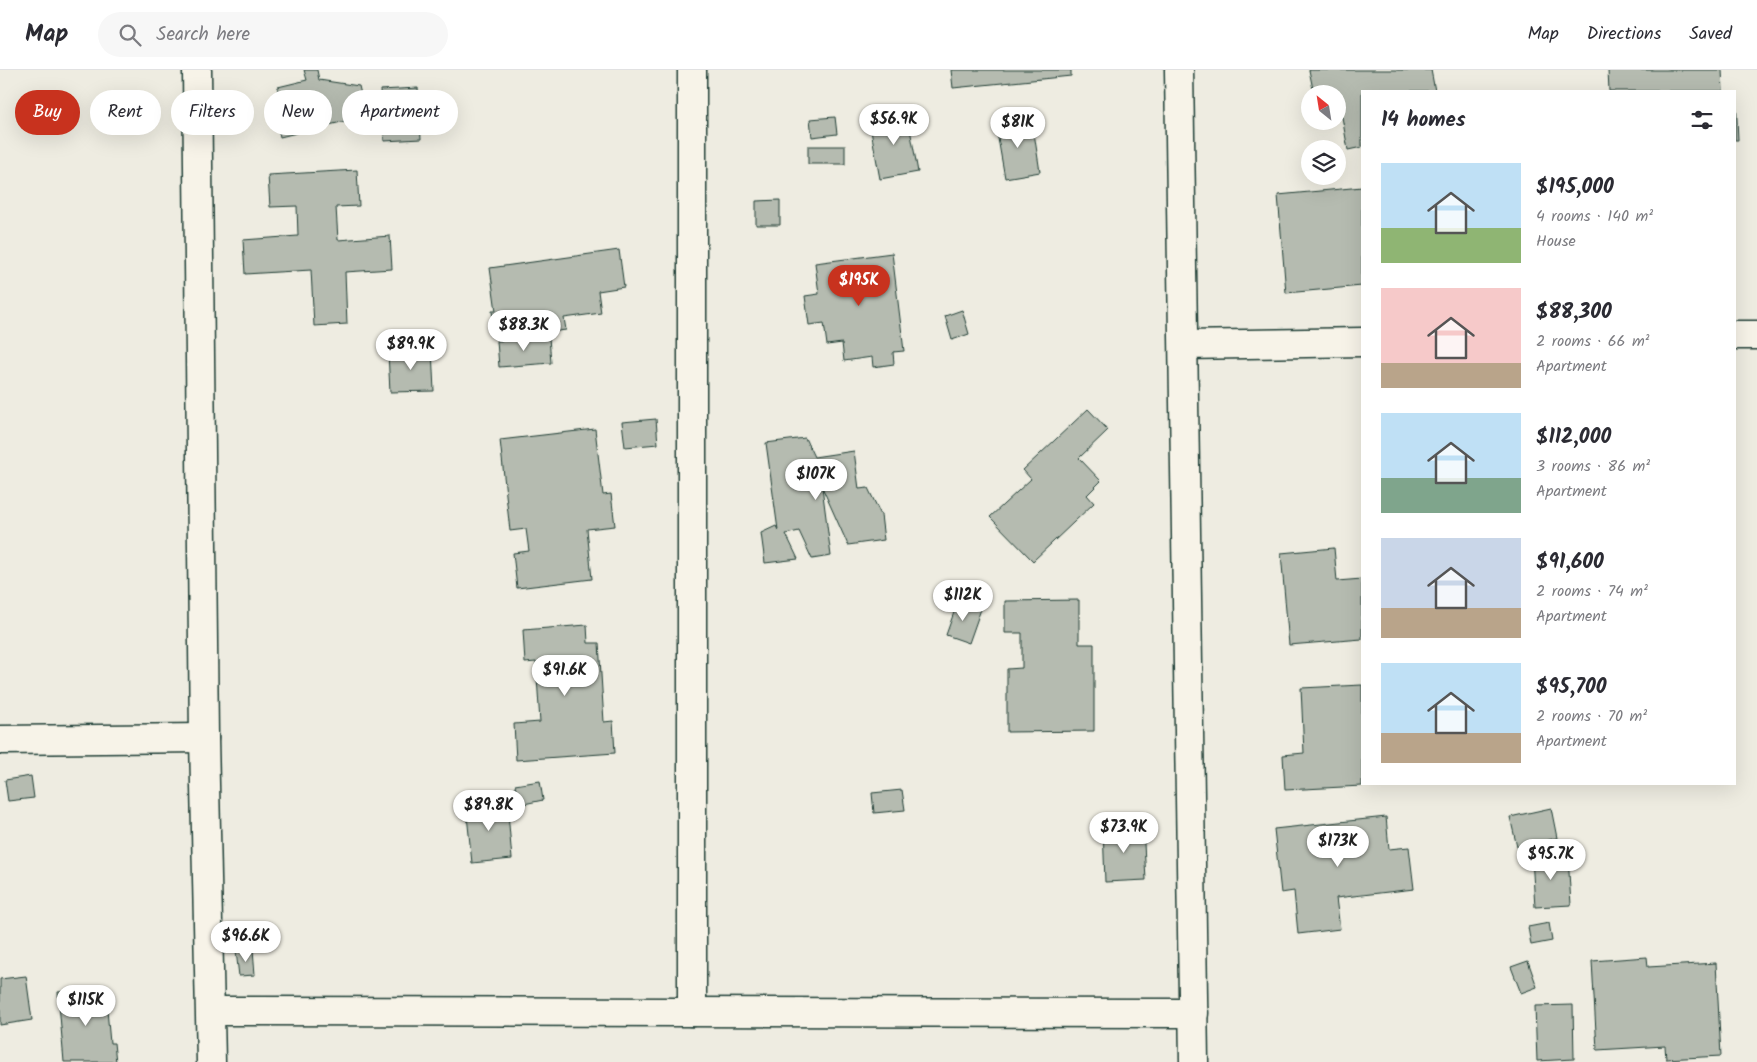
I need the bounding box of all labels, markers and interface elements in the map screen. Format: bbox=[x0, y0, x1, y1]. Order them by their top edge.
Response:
search box bbox=[98, 12, 448, 57]
text: Map bbox=[25, 15, 68, 54]
text: Search here bbox=[156, 20, 250, 50]
text: Map bbox=[1527, 20, 1559, 49]
text: Directions bbox=[1587, 20, 1661, 49]
text: Saved bbox=[1689, 20, 1732, 49]
icon: search bbox=[116, 21, 144, 49]
north arrow bbox=[1301, 85, 1346, 130]
map controls bbox=[1301, 85, 1346, 185]
chip: Buy bbox=[15, 90, 80, 135]
chip: Rent bbox=[90, 90, 161, 135]
chip: Filters bbox=[171, 90, 254, 135]
chip: New bbox=[264, 90, 332, 135]
chip: Apartment bbox=[342, 90, 458, 135]
pin: $56.9K bbox=[853, 104, 935, 146]
text: 14 homes bbox=[1381, 104, 1466, 137]
pin: $81K bbox=[988, 106, 1048, 149]
icon: filters bbox=[1688, 106, 1716, 134]
text: $56.9K bbox=[870, 107, 918, 132]
text: $81K bbox=[1001, 110, 1035, 135]
button: layers bbox=[1301, 140, 1346, 185]
text: $195,000 bbox=[1536, 171, 1614, 204]
icon: home bbox=[1421, 183, 1481, 243]
text: 4 rooms · 140 m² bbox=[1536, 204, 1653, 229]
text: House bbox=[1536, 229, 1576, 254]
pin: $195K bbox=[824, 264, 894, 307]
text: $195K bbox=[839, 268, 879, 293]
text: $88,300 bbox=[1536, 296, 1612, 329]
icon: home bbox=[1421, 308, 1481, 368]
pin: $88.3K bbox=[483, 310, 565, 352]
text: $88.3K bbox=[499, 313, 549, 338]
pin: $89.9K bbox=[370, 328, 452, 371]
text: 2 rooms · 66 m² bbox=[1536, 329, 1650, 354]
text: $89.9K bbox=[387, 332, 435, 357]
text: Apartment bbox=[1536, 354, 1607, 379]
text: $112,000 bbox=[1536, 421, 1611, 454]
icon: home bbox=[1421, 433, 1481, 493]
text: 3 rooms · 86 m² bbox=[1536, 454, 1650, 479]
pin: $107K bbox=[781, 458, 851, 501]
text: $107K bbox=[796, 462, 836, 487]
text: Apartment bbox=[1536, 479, 1607, 504]
text: $91,600 bbox=[1536, 546, 1604, 579]
icon: home bbox=[1421, 558, 1481, 618]
text: 2 rooms · 74 m² bbox=[1536, 579, 1648, 604]
pin: $112K bbox=[928, 580, 998, 622]
text: $112K bbox=[944, 583, 982, 608]
text: Apartment bbox=[1536, 604, 1607, 629]
pin: $91.6K bbox=[524, 654, 606, 697]
text: $91.6K bbox=[543, 658, 587, 683]
text: $95,700 bbox=[1536, 671, 1607, 704]
icon: home bbox=[1421, 683, 1481, 743]
text: 2 rooms · 70 m² bbox=[1536, 704, 1647, 729]
text: Apartment bbox=[1536, 729, 1607, 754]
pin: $89.8K bbox=[448, 790, 530, 832]
text: $89.8K bbox=[464, 793, 514, 818]
pin: $73.9K bbox=[1083, 812, 1165, 854]
text: $73.9K bbox=[1100, 815, 1148, 840]
pin: $173K bbox=[1303, 826, 1373, 868]
text: $173K bbox=[1318, 829, 1358, 854]
pin: $95.7K bbox=[1510, 838, 1592, 881]
text: $95.7K bbox=[1528, 842, 1574, 867]
pin: $96.6K bbox=[205, 920, 287, 963]
text: $96.6K bbox=[222, 924, 270, 949]
pin: $115K bbox=[51, 984, 121, 1027]
text: $115K bbox=[68, 988, 104, 1013]

